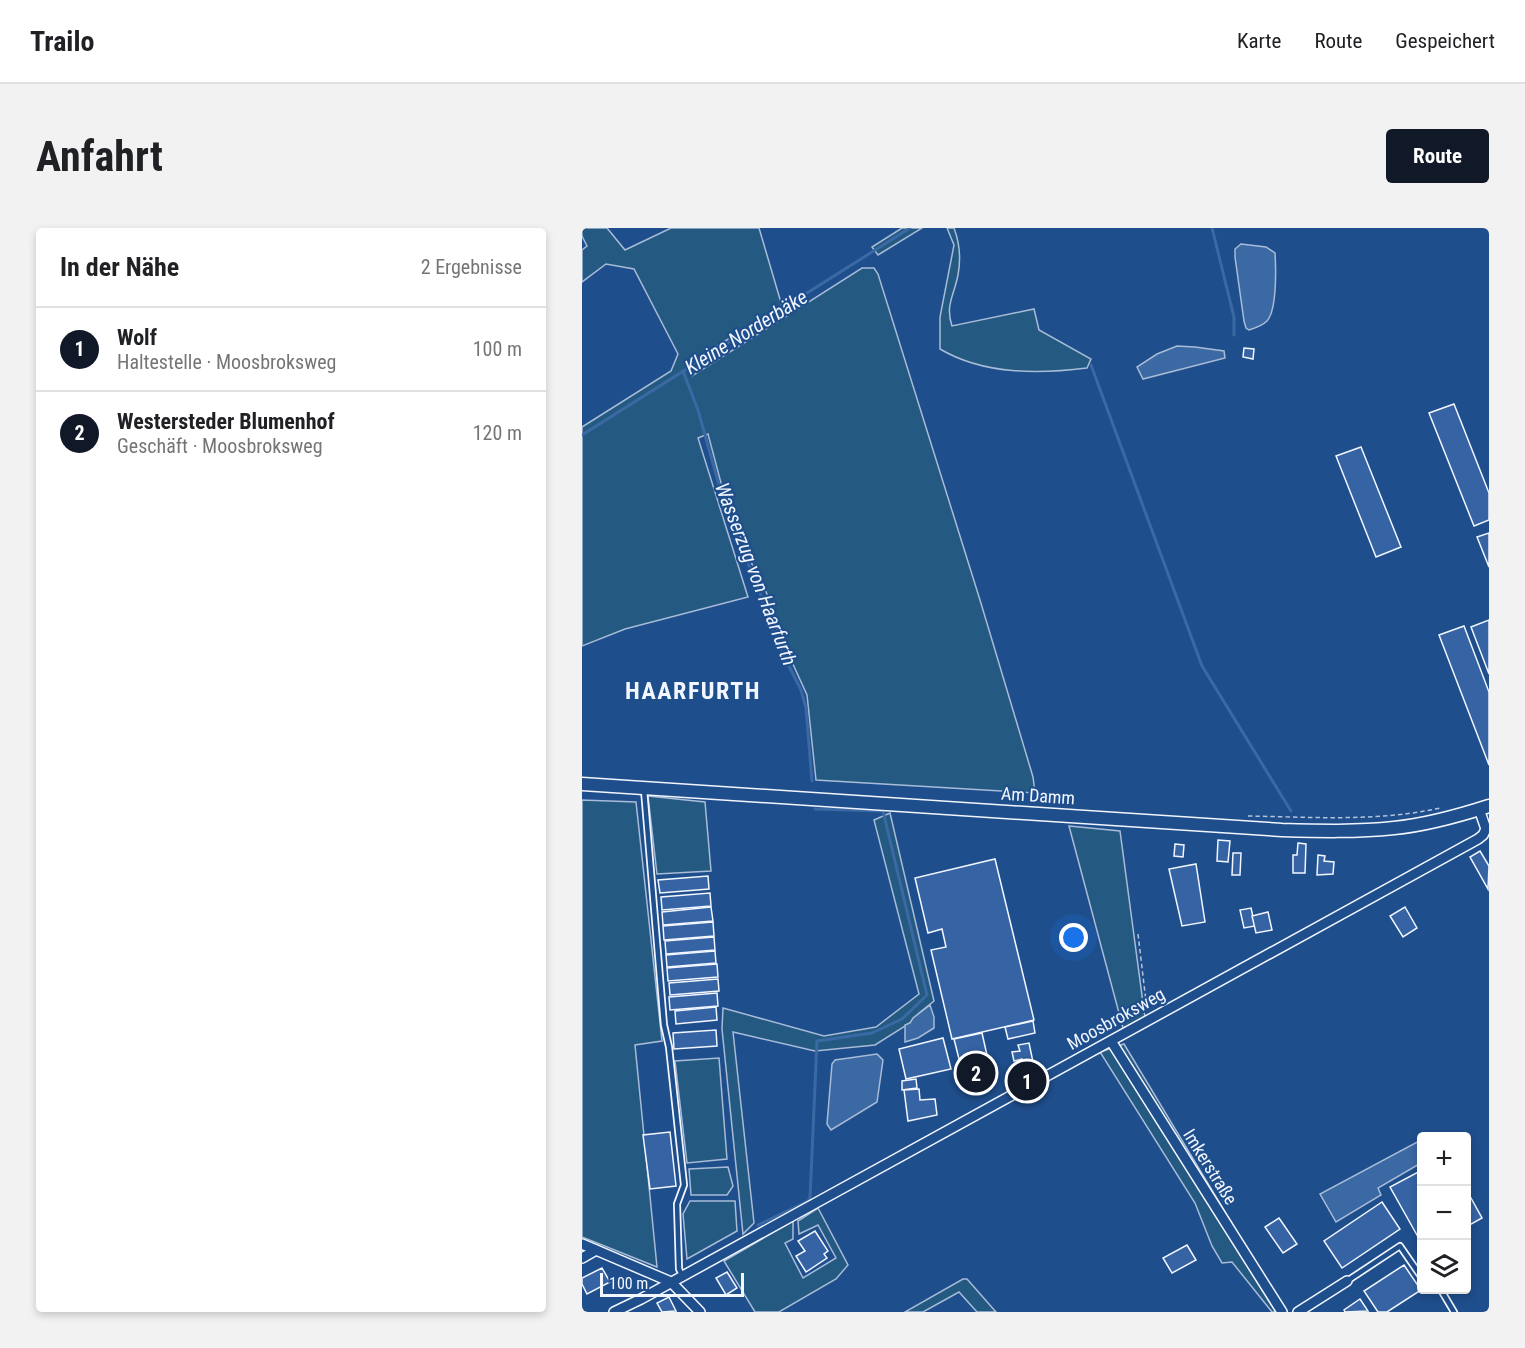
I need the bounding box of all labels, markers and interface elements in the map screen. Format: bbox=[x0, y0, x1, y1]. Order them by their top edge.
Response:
text: Trailo bbox=[30, 25, 94, 58]
text: Karte bbox=[1237, 29, 1281, 53]
text: Route bbox=[1314, 29, 1362, 53]
text: Gespeichert bbox=[1395, 29, 1495, 53]
button: Route bbox=[1386, 129, 1489, 183]
text: Anfahrt bbox=[36, 132, 163, 181]
text: In der Nähe bbox=[60, 252, 179, 282]
text: 2 Ergebnisse bbox=[421, 255, 522, 279]
water label: Kleine Norderbäke bbox=[680, 285, 812, 379]
text: Wolf bbox=[117, 325, 157, 350]
text: 1 bbox=[74, 337, 85, 361]
text: 100 m bbox=[473, 337, 522, 361]
text: Haltestelle · Moosbroksweg bbox=[117, 350, 336, 374]
text: Westersteder Blumenhof bbox=[117, 409, 335, 434]
text: 2 bbox=[74, 421, 85, 445]
text: 120 m bbox=[473, 421, 522, 445]
text: Geschäft · Moosbroksweg bbox=[117, 434, 323, 458]
water label: Wasserzug von Haarfurth bbox=[710, 479, 802, 669]
district label: HAARFURTH bbox=[625, 677, 761, 705]
street label: Am Damm bbox=[1000, 782, 1076, 809]
your location bbox=[1059, 923, 1088, 952]
street label: Moosbroksweg bbox=[1063, 983, 1168, 1054]
pin: 2 bbox=[956, 1050, 996, 1096]
pin: 1 bbox=[1008, 1058, 1046, 1104]
street label: Imkerstraße bbox=[1179, 1125, 1242, 1208]
map controls bbox=[1417, 1132, 1471, 1294]
button: + bbox=[1417, 1132, 1471, 1186]
button: − bbox=[1417, 1186, 1471, 1240]
button: layers bbox=[1417, 1240, 1471, 1294]
scale bar bbox=[600, 1270, 744, 1298]
text: 100 m bbox=[609, 1274, 648, 1293]

